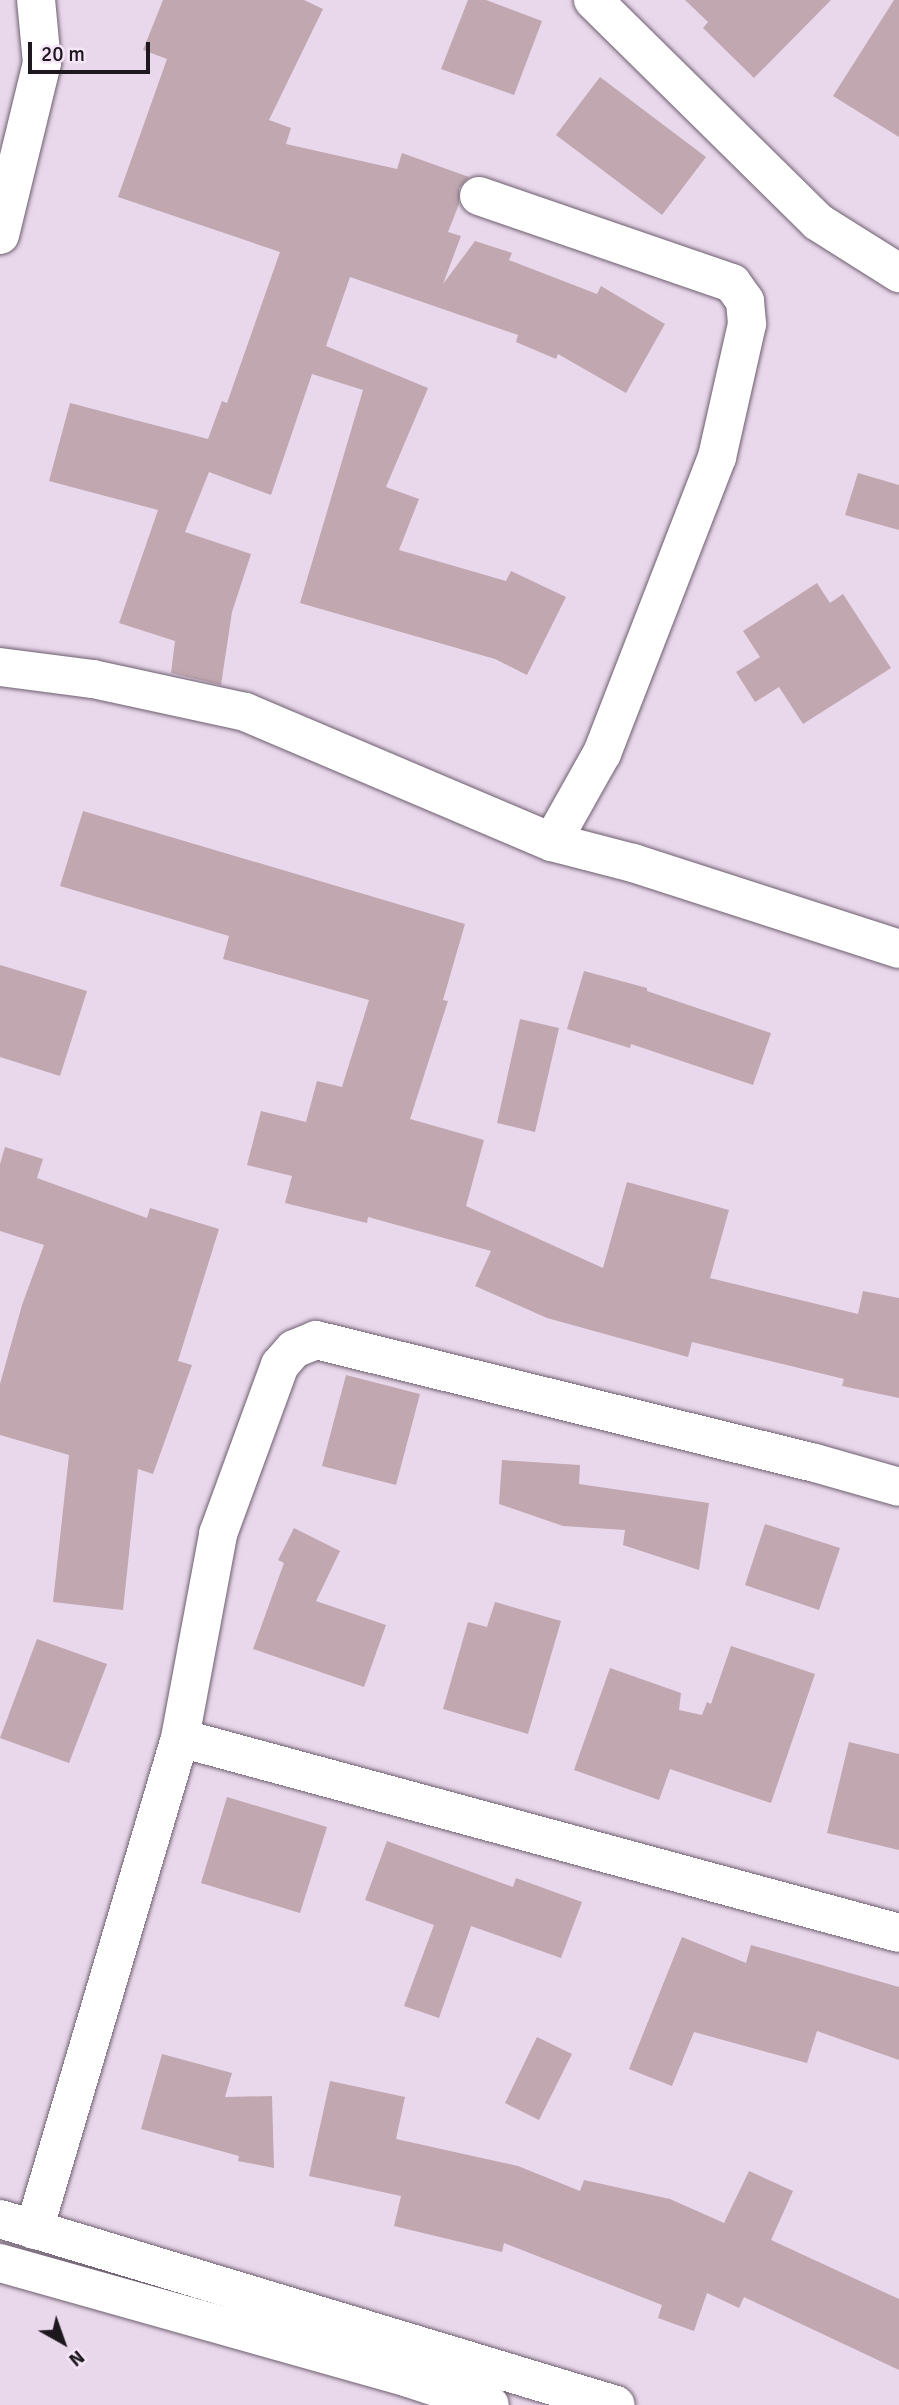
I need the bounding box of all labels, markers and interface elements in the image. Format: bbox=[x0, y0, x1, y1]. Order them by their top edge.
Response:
scale bar bbox=[32, 28, 154, 72]
text: 20 m bbox=[41, 41, 85, 67]
north arrow bbox=[28, 2307, 98, 2377]
text: N bbox=[64, 2345, 89, 2372]

